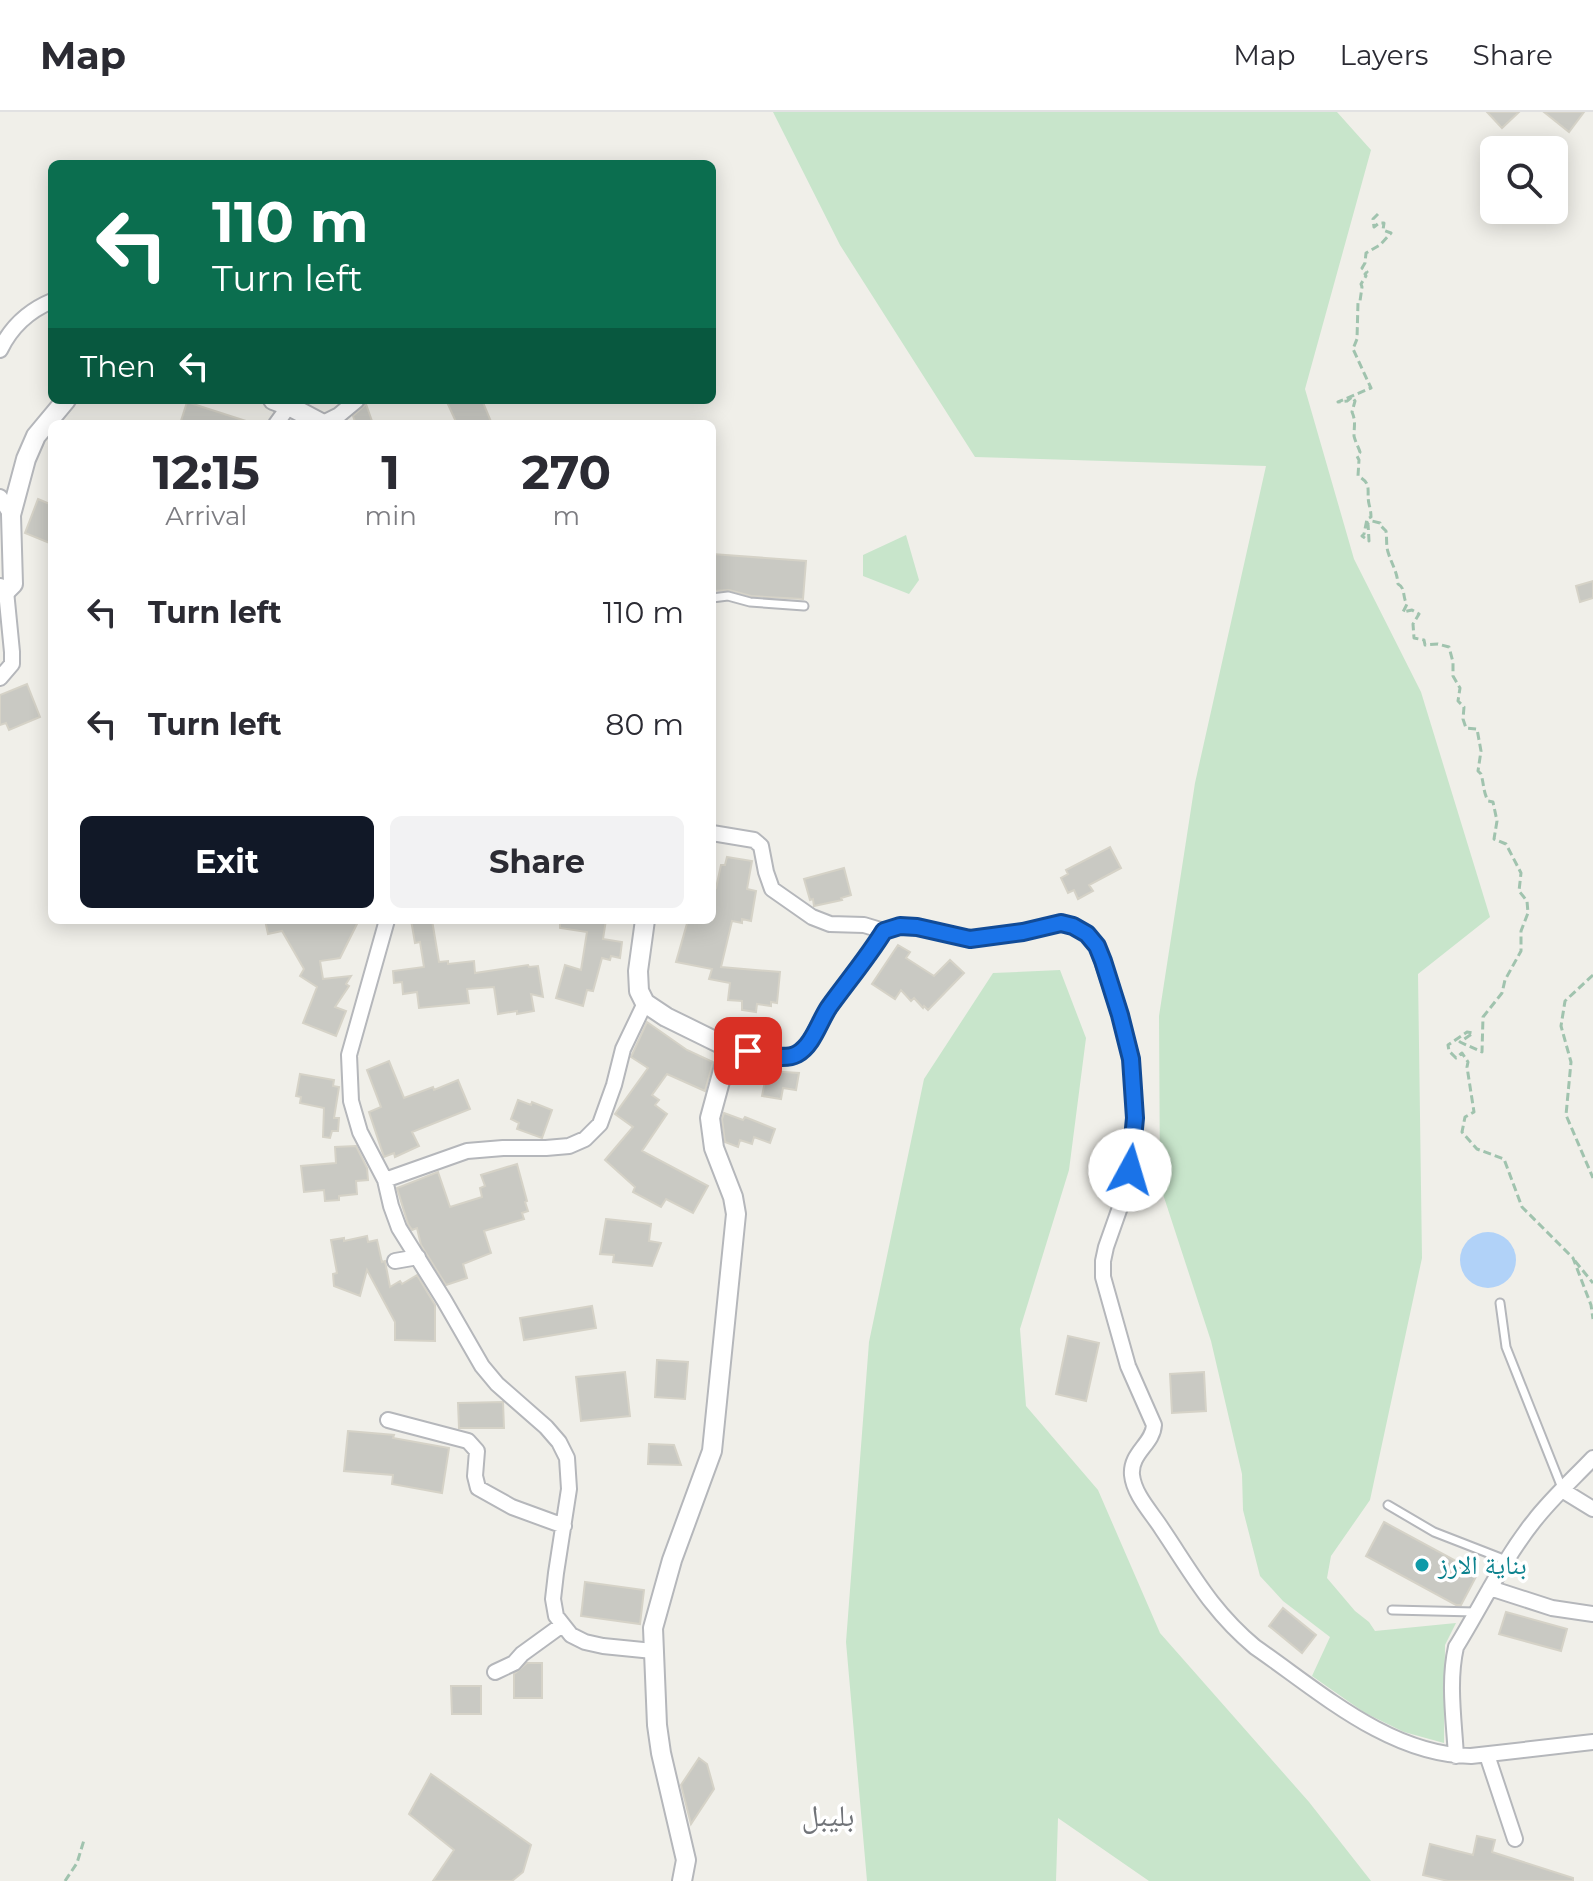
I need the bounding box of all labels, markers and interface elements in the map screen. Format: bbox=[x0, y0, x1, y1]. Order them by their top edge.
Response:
text: Map bbox=[40, 32, 126, 79]
text: Map bbox=[1233, 38, 1296, 72]
text: Layers bbox=[1340, 38, 1429, 72]
text: Share bbox=[1473, 38, 1553, 72]
map controls bbox=[1480, 136, 1568, 224]
button: search bbox=[1480, 136, 1568, 224]
text: 110 m bbox=[212, 188, 369, 256]
icon: left bbox=[80, 192, 184, 296]
text: Turn left bbox=[212, 256, 363, 300]
icon: left bbox=[172, 344, 216, 388]
text: Then bbox=[80, 348, 156, 385]
text: 12:15 bbox=[153, 443, 260, 501]
text: 1 bbox=[381, 443, 400, 501]
text: 270 bbox=[522, 443, 611, 501]
text: Arrival bbox=[165, 500, 247, 532]
text: min bbox=[365, 500, 417, 532]
text: m bbox=[553, 500, 580, 532]
icon: left bbox=[80, 590, 124, 634]
text: Turn left bbox=[148, 594, 281, 631]
text: 110 m bbox=[603, 594, 684, 631]
icon: left bbox=[80, 702, 124, 746]
text: Turn left bbox=[148, 706, 281, 743]
text: 80 m bbox=[605, 706, 684, 743]
button: Exit bbox=[80, 816, 374, 908]
button: Share bbox=[390, 816, 684, 908]
pin bbox=[714, 1017, 782, 1085]
icon: arrive bbox=[726, 1029, 770, 1073]
position arrow bbox=[1088, 1128, 1172, 1212]
place label: بناية الارز bbox=[1437, 1549, 1527, 1581]
marker: بناية الارز bbox=[1413, 1556, 1431, 1574]
district label: بليبل bbox=[802, 1797, 854, 1834]

